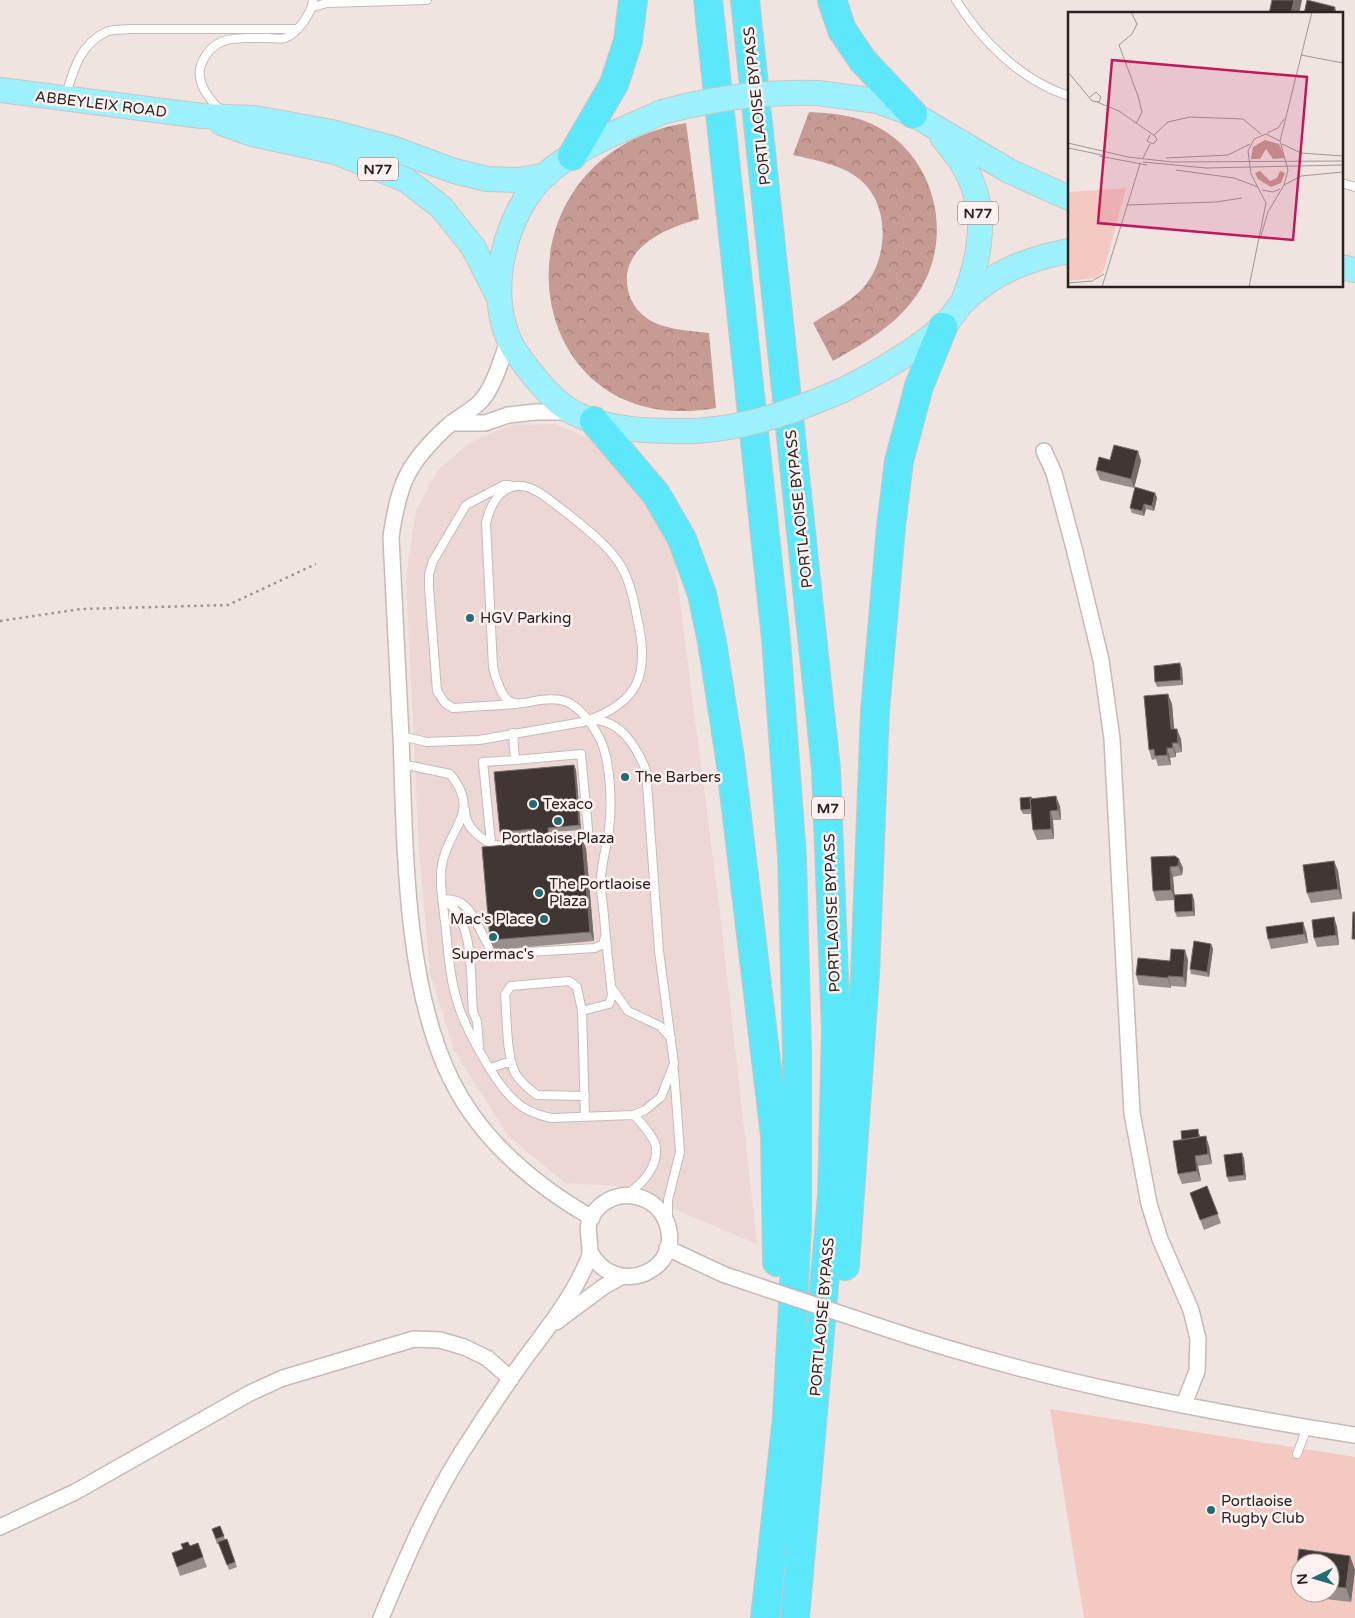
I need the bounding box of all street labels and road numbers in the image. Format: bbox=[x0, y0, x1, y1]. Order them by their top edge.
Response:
street label: PORTLAOISE BYPASS bbox=[740, 26, 774, 186]
street label: ABBEYLEIX ROAD bbox=[34, 87, 168, 121]
road number: N77 bbox=[358, 157, 398, 180]
road number: N77 bbox=[958, 202, 998, 224]
street label: PORTLAOISE BYPASS bbox=[782, 429, 816, 589]
road number: M7 bbox=[812, 796, 844, 820]
street label: PORTLAOISE BYPASS bbox=[820, 833, 844, 993]
street label: PORTLAOISE BYPASS bbox=[806, 1237, 838, 1397]

